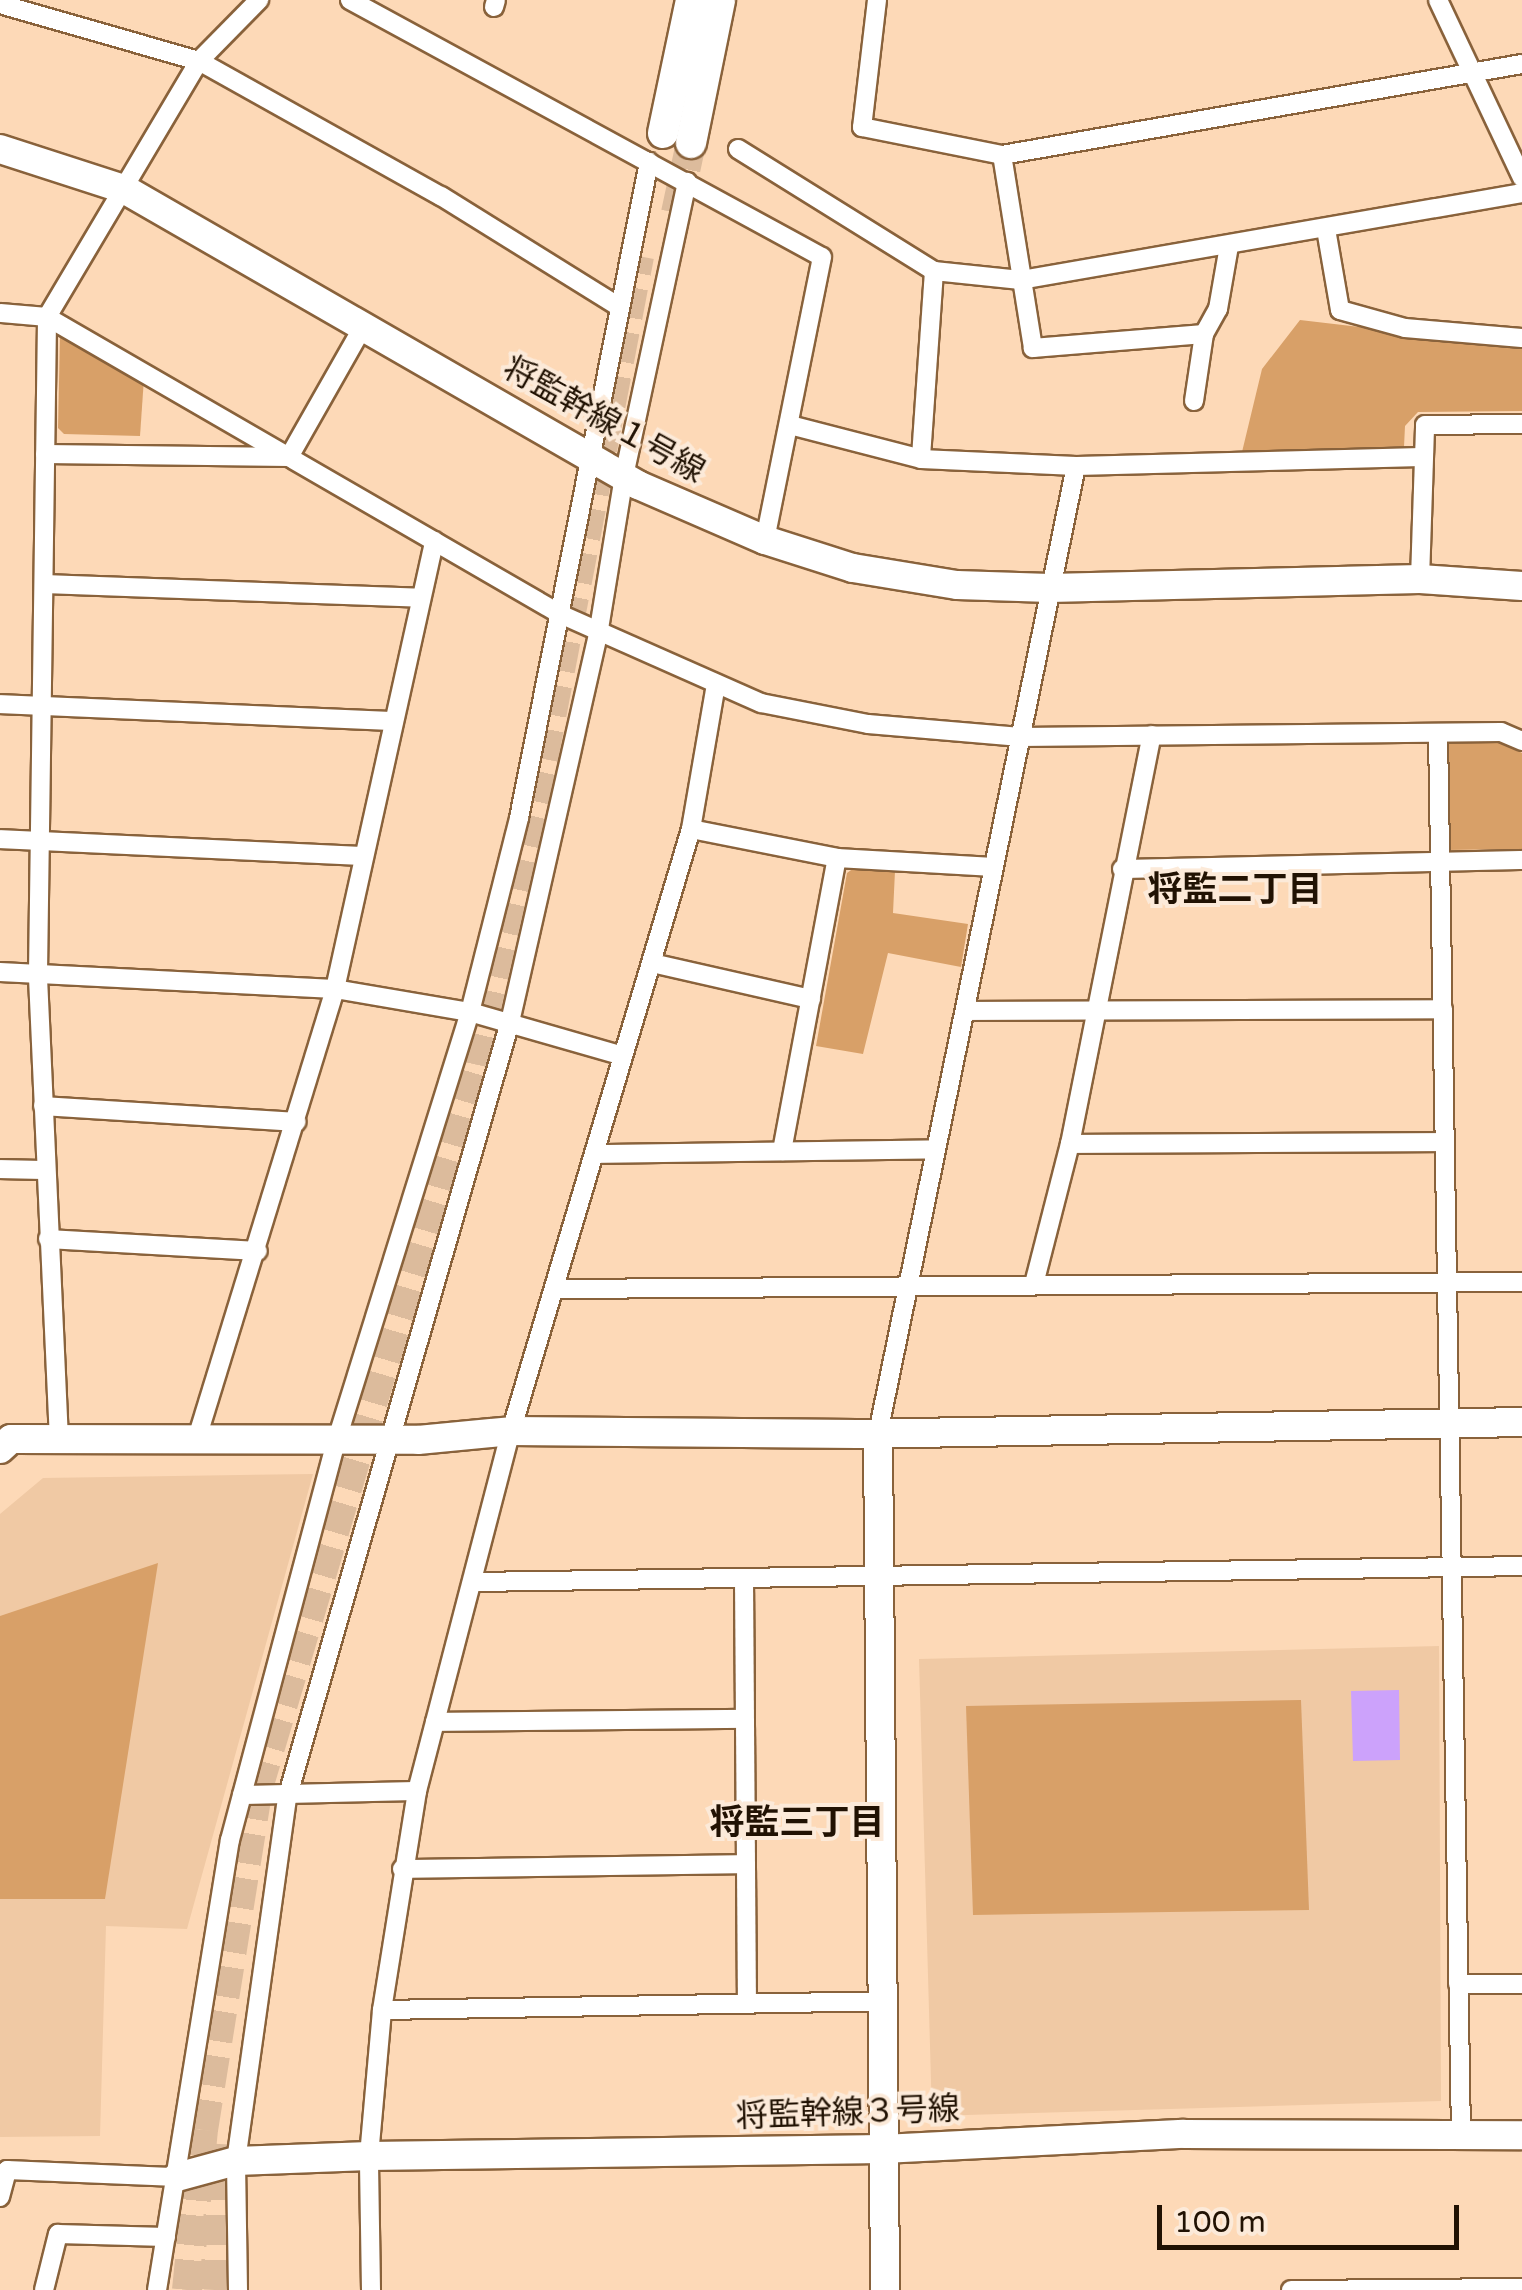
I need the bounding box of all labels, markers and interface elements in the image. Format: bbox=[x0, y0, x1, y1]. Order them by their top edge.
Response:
street label: 将監幹線１号線 bbox=[497, 349, 711, 491]
district label: 将監二丁目 bbox=[1148, 869, 1322, 911]
district label: 将監三丁目 bbox=[710, 1802, 884, 1844]
street label: 将監幹線３号線 bbox=[735, 2090, 961, 2136]
scale bar bbox=[1162, 2185, 1464, 2247]
text: 100 m bbox=[1174, 2204, 1266, 2241]

